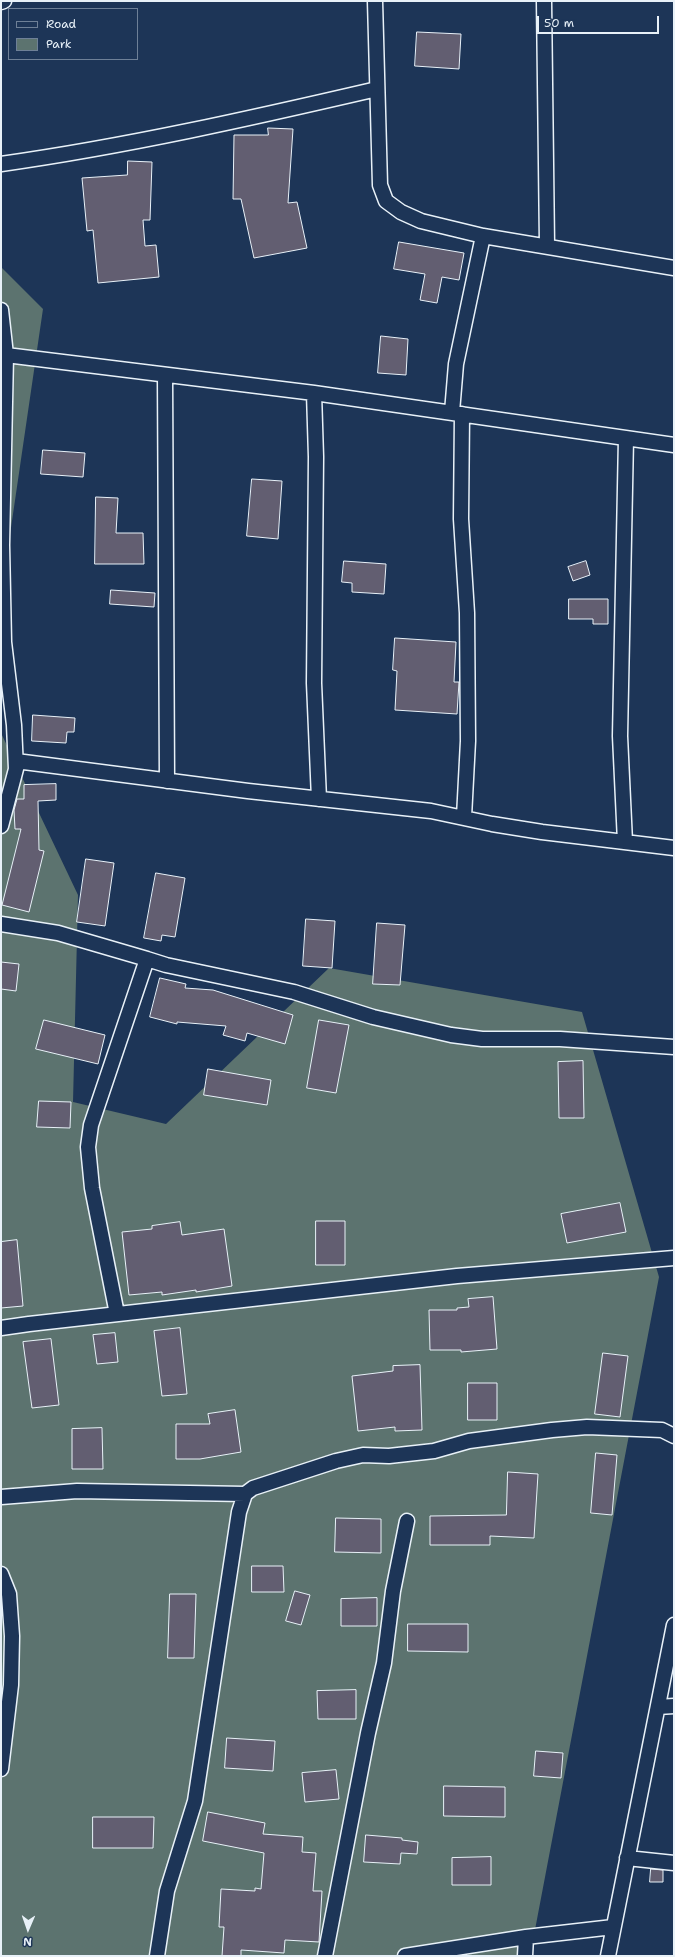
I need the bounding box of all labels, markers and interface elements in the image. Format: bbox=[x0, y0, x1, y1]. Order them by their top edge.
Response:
legend bbox=[8, 8, 138, 60]
scale bar bbox=[539, 8, 661, 34]
text: 50 m bbox=[544, 15, 574, 31]
text: Road bbox=[46, 16, 76, 32]
text: Park bbox=[46, 36, 72, 52]
north arrow bbox=[8, 1909, 48, 1949]
text: N bbox=[23, 1934, 32, 1949]

